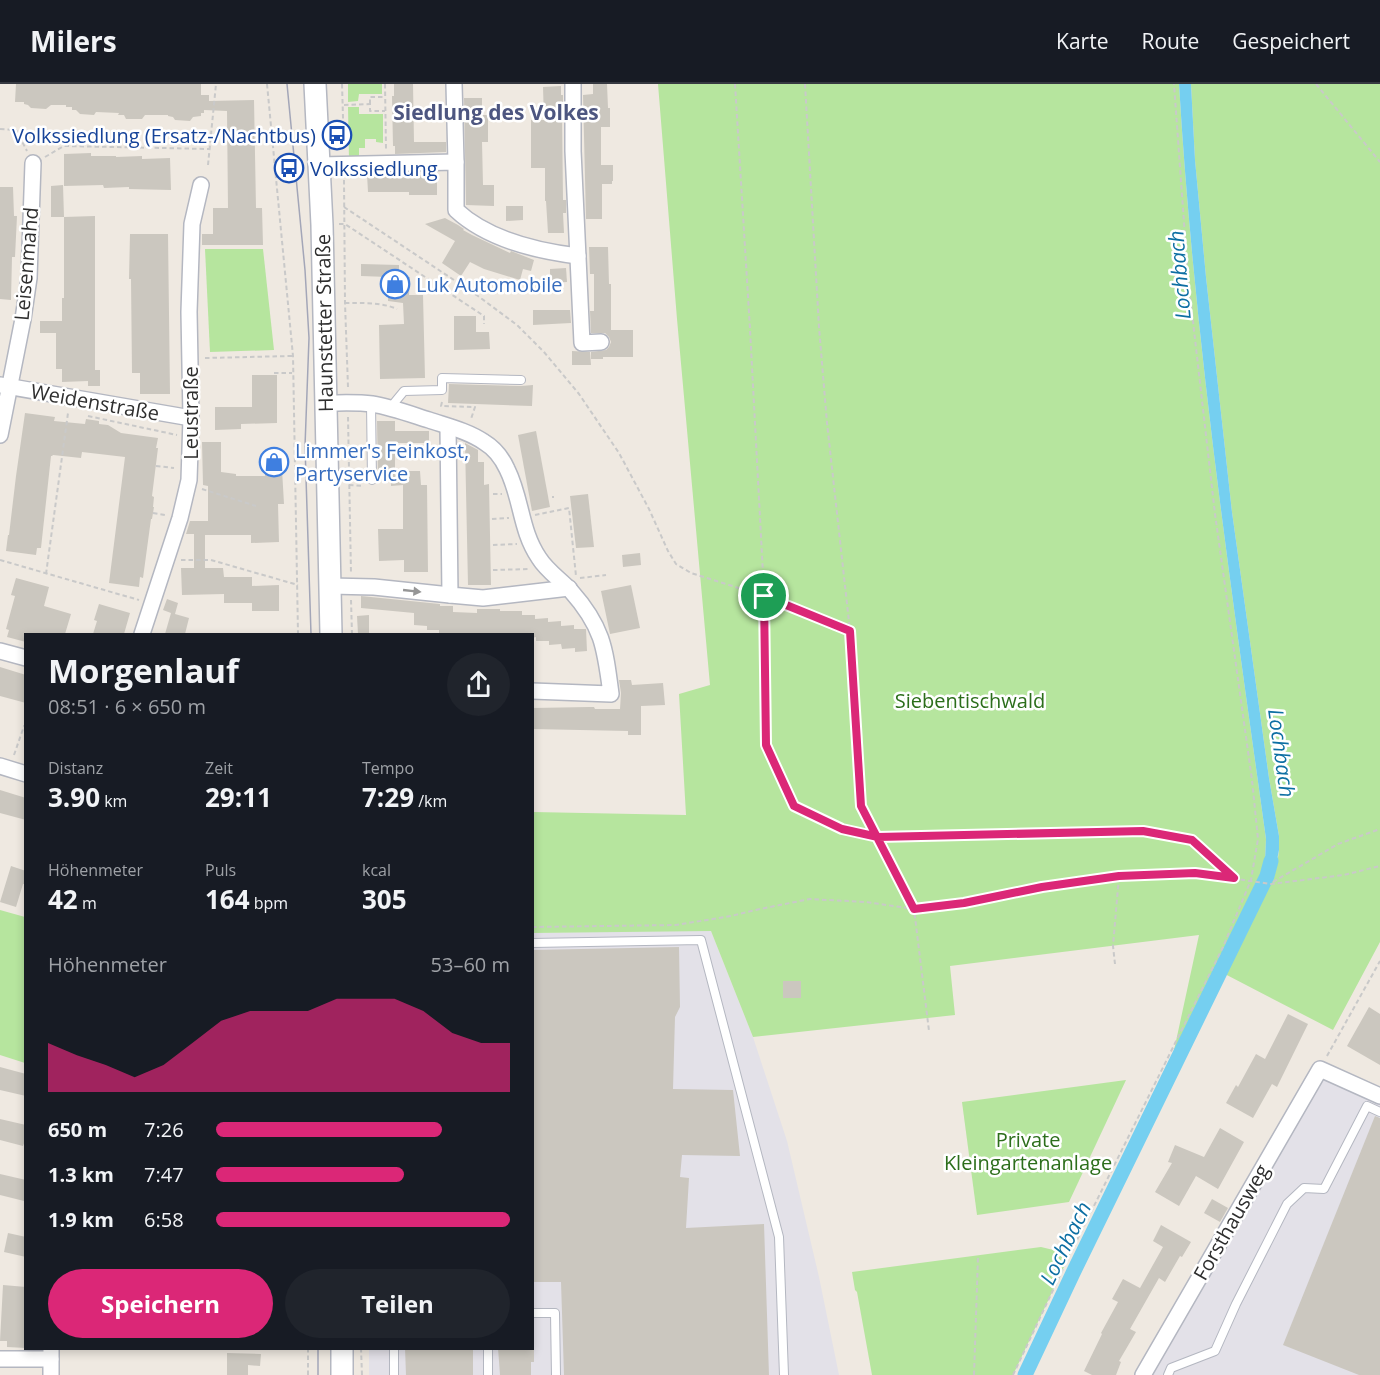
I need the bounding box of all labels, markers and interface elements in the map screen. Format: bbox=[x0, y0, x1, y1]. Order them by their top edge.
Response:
text: Milers bbox=[30, 22, 117, 60]
text: Karte bbox=[1056, 27, 1108, 55]
text: Route bbox=[1141, 27, 1199, 55]
text: Gespeichert bbox=[1232, 27, 1350, 55]
district label: Siedlung des Volkes bbox=[393, 98, 599, 126]
bus stop icon: Volkssiedlung (Ersatz-/Nachtbus) bbox=[321, 119, 353, 151]
place label: Volkssiedlung (Ersatz-/Nachtbus) bbox=[12, 122, 316, 149]
bus stop icon: Volkssiedlung bbox=[273, 152, 305, 184]
place label: Volkssiedlung bbox=[310, 155, 438, 182]
street label: Leisenmahd bbox=[8, 206, 44, 322]
water label: Lochbach bbox=[1161, 229, 1197, 321]
street label: Haunstetter Straße bbox=[309, 234, 339, 412]
shop icon: Luk Automobile bbox=[379, 268, 411, 300]
place label: Luk Automobile bbox=[416, 271, 563, 298]
street label: Leustraße bbox=[177, 366, 204, 460]
street label: Weidenstraße bbox=[29, 377, 161, 427]
place label: Limmer's Feinkost, Partyservice bbox=[295, 437, 469, 487]
shop icon: Limmer's Feinkost, Partyservice bbox=[258, 446, 290, 478]
pin bbox=[738, 570, 789, 621]
icon: arrive bbox=[747, 579, 780, 612]
one-way arrow bbox=[402, 586, 421, 596]
text: Morgenlauf bbox=[48, 648, 239, 693]
button: share bbox=[447, 653, 510, 716]
park label: Siebentischwald bbox=[895, 687, 1045, 714]
text: 08:51 · 6 × 650 m bbox=[48, 693, 206, 720]
water label: Lochbach bbox=[1262, 707, 1302, 799]
text: Distanz bbox=[48, 757, 103, 779]
text: Zeit bbox=[205, 757, 233, 779]
text: Tempo bbox=[362, 757, 414, 779]
text: 3.90 bbox=[48, 779, 100, 815]
text: 29:11 bbox=[205, 779, 272, 815]
text: 7:29 bbox=[362, 779, 414, 815]
text: km bbox=[100, 790, 127, 812]
text: /km bbox=[414, 790, 447, 812]
text: Höhenmeter bbox=[48, 859, 143, 881]
text: Puls bbox=[205, 859, 236, 881]
text: kcal bbox=[362, 859, 391, 881]
text: 42 bbox=[48, 881, 78, 917]
text: 164 bbox=[205, 881, 250, 917]
text: 305 bbox=[362, 881, 407, 917]
text: m bbox=[78, 892, 97, 914]
text: bpm bbox=[250, 892, 288, 914]
text: Höhenmeter bbox=[48, 951, 167, 978]
text: 53–60 m bbox=[431, 951, 510, 978]
text: 650 m bbox=[48, 1116, 107, 1143]
text: 7:26 bbox=[144, 1116, 184, 1143]
park label: Private Kleingartenanlage bbox=[944, 1126, 1112, 1176]
street label: Forsthausweg bbox=[1187, 1159, 1275, 1285]
text: 1.3 km bbox=[48, 1161, 114, 1188]
text: 7:47 bbox=[144, 1161, 184, 1188]
water label: Lochbach bbox=[1033, 1197, 1097, 1289]
text: 1.9 km bbox=[48, 1206, 114, 1233]
text: 6:58 bbox=[144, 1206, 184, 1233]
button: Speichern bbox=[48, 1269, 273, 1338]
button: Teilen bbox=[285, 1269, 510, 1338]

